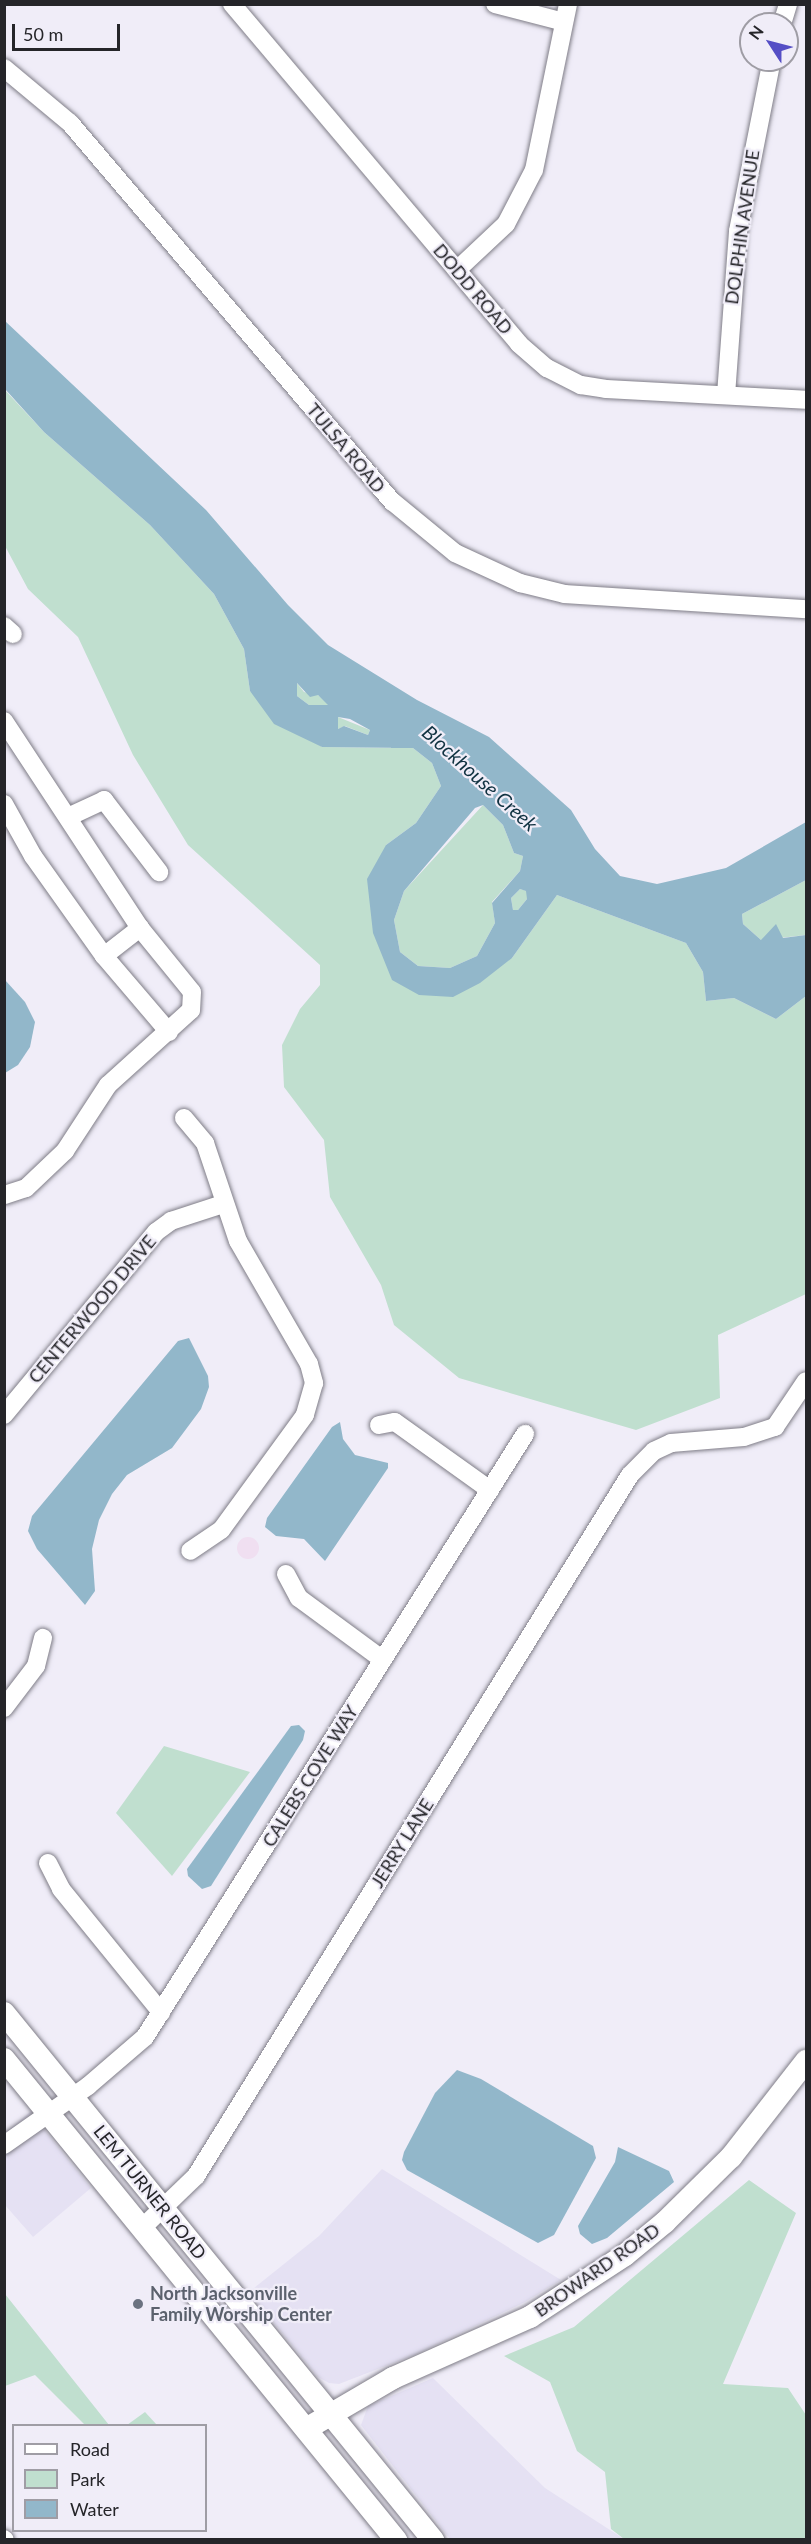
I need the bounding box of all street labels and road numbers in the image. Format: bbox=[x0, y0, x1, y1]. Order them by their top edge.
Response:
street label: DOLPHIN AVENUE bbox=[720, 148, 764, 306]
street label: DODD ROAD bbox=[429, 239, 517, 339]
street label: TULSA ROAD bbox=[302, 399, 390, 497]
street label: CENTERWOOD DRIVE bbox=[24, 1231, 160, 1387]
street label: CALEBS COVE WAY bbox=[258, 1701, 362, 1851]
street label: JERRY LANE bbox=[366, 1794, 438, 1892]
street label: LEM TURNER ROAD bbox=[89, 2120, 211, 2264]
street label: BROWARD ROAD bbox=[530, 2219, 664, 2321]

